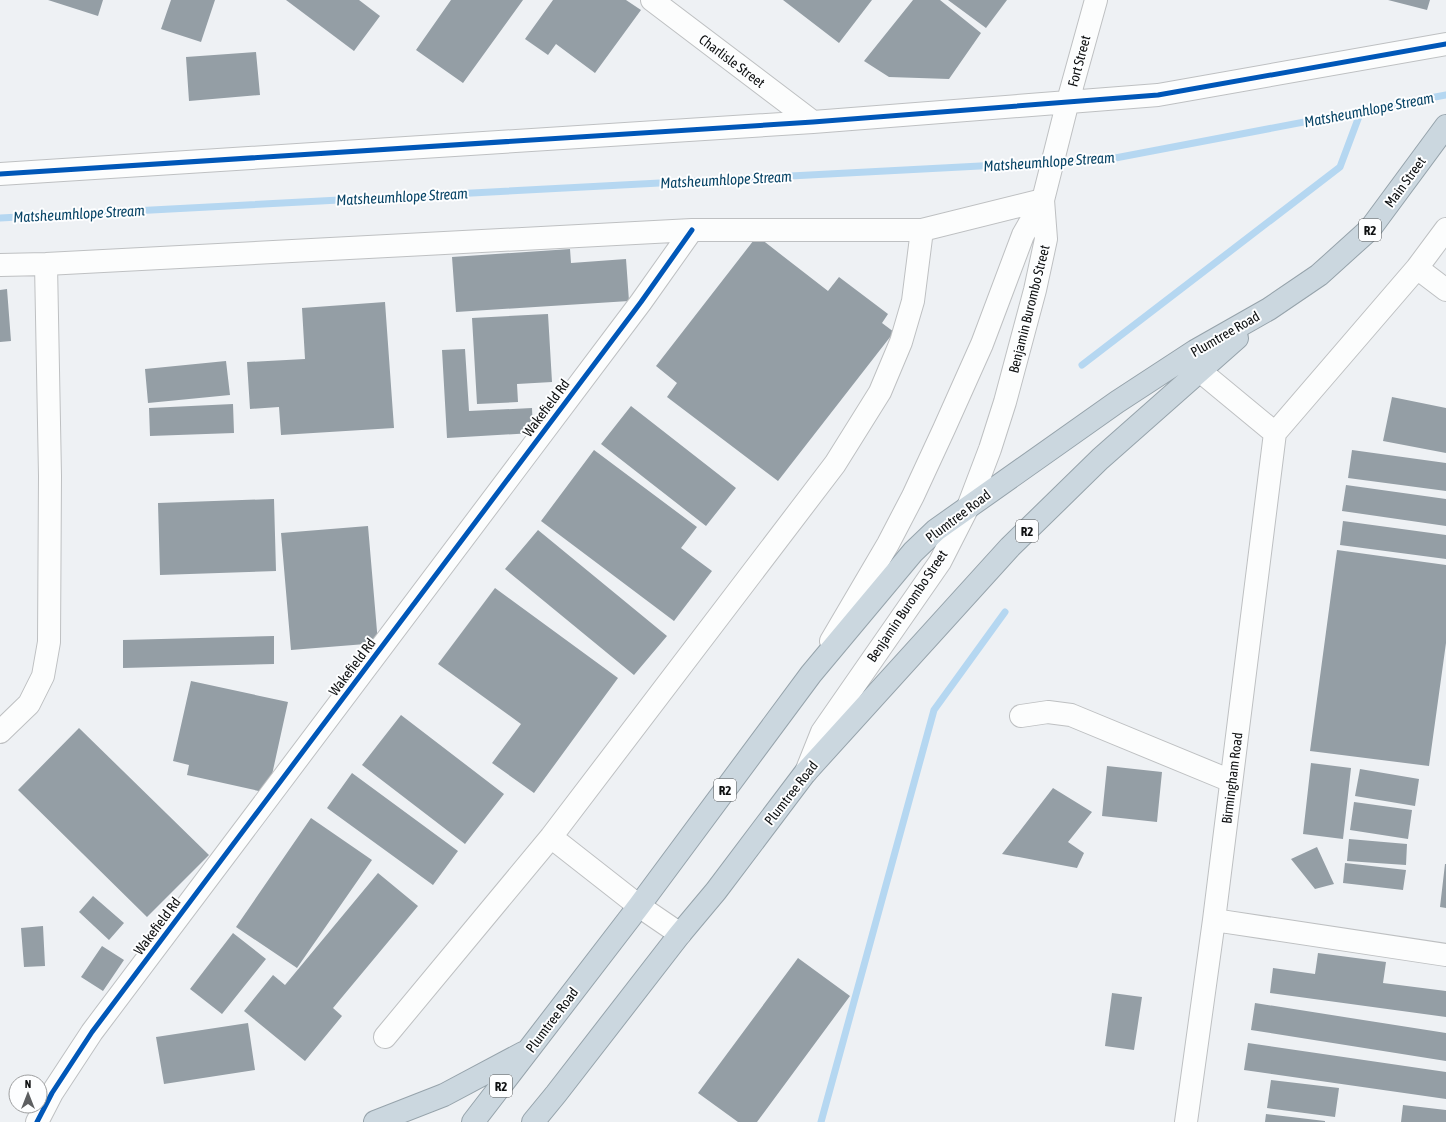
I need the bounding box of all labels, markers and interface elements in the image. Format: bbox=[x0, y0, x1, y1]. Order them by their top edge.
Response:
street label: Charlisle Street bbox=[696, 31, 768, 91]
street label: Fort Street bbox=[1064, 34, 1094, 88]
water label: Matsheumhlope Stream bbox=[1303, 89, 1435, 130]
water label: Matsheumhlope Stream bbox=[983, 148, 1115, 175]
street label: Main Street bbox=[1381, 154, 1429, 210]
water label: Matsheumhlope Stream bbox=[660, 168, 792, 191]
water label: Matsheumhlope Stream bbox=[336, 185, 468, 208]
water label: Matsheumhlope Stream bbox=[13, 202, 145, 225]
road number: R2 bbox=[1359, 219, 1381, 241]
street label: Benjamin Burombo Street bbox=[1005, 243, 1053, 375]
street label: Plumtree Road bbox=[1188, 308, 1262, 360]
street label: Wakefield Rd bbox=[519, 376, 573, 440]
street label: Plumtree Road bbox=[922, 486, 994, 546]
road number: R2 bbox=[1016, 520, 1038, 542]
street label: Benjamin Burombo Street bbox=[864, 547, 950, 665]
street label: Wakefield Rd bbox=[325, 635, 379, 699]
street label: Birmingham Road bbox=[1218, 731, 1246, 825]
street label: Plumtree Road bbox=[761, 758, 821, 828]
road number: R2 bbox=[714, 779, 736, 801]
street label: Wakefield Rd bbox=[130, 894, 184, 958]
street label: Plumtree Road bbox=[522, 984, 582, 1056]
north arrow bbox=[8, 1074, 48, 1114]
road number: R2 bbox=[490, 1075, 512, 1097]
text: N bbox=[25, 1078, 31, 1090]

